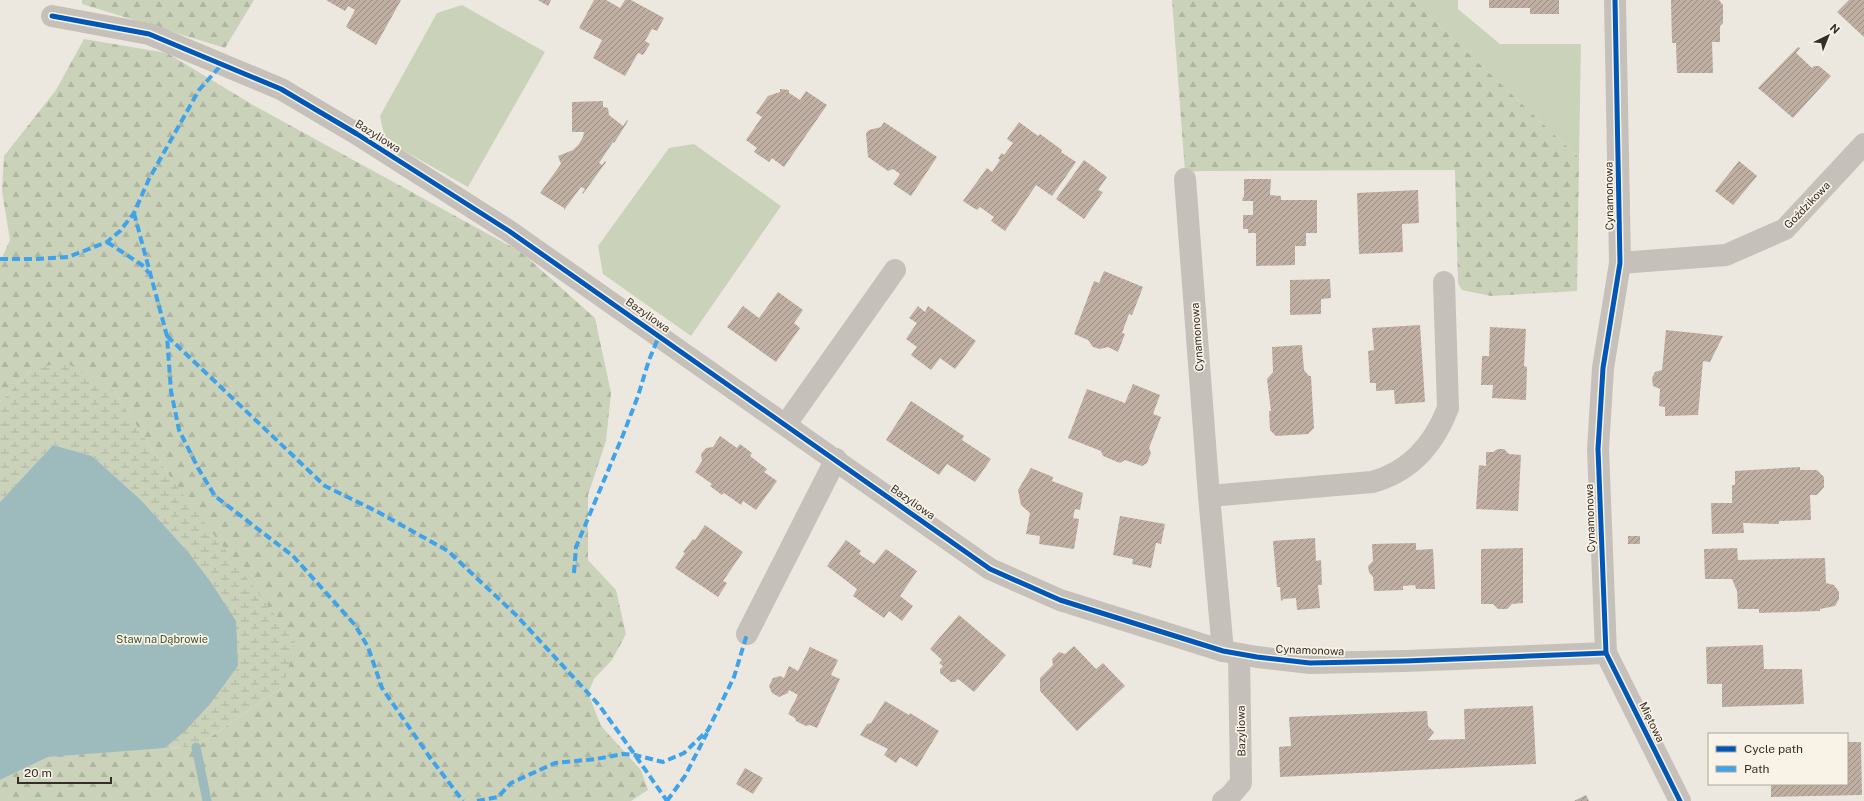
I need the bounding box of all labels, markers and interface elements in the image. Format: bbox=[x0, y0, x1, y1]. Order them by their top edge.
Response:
north arrow bbox=[1808, 16, 1848, 56]
text: N bbox=[1828, 21, 1842, 36]
street label: Bazyliowa bbox=[353, 117, 403, 155]
street label: Cynamonowa bbox=[1602, 162, 1616, 230]
street label: Goździkowa bbox=[1782, 179, 1832, 231]
street label: Bazyliowa bbox=[624, 295, 672, 335]
street label: Cynamonowa bbox=[1189, 302, 1205, 372]
street label: Bazyliowa bbox=[889, 482, 937, 522]
street label: Cynamonowa bbox=[1583, 483, 1597, 553]
park label: Staw na Dąbrowie bbox=[116, 633, 208, 645]
street label: Cynamonowa bbox=[1275, 643, 1345, 657]
street label: Miętowa bbox=[1637, 700, 1667, 744]
street label: Bazyliowa bbox=[1235, 705, 1247, 757]
legend bbox=[1708, 733, 1848, 785]
text: Cycle path bbox=[1744, 742, 1803, 756]
scale bar bbox=[18, 759, 111, 785]
text: Path bbox=[1744, 762, 1770, 776]
text: 20 m bbox=[24, 766, 52, 780]

